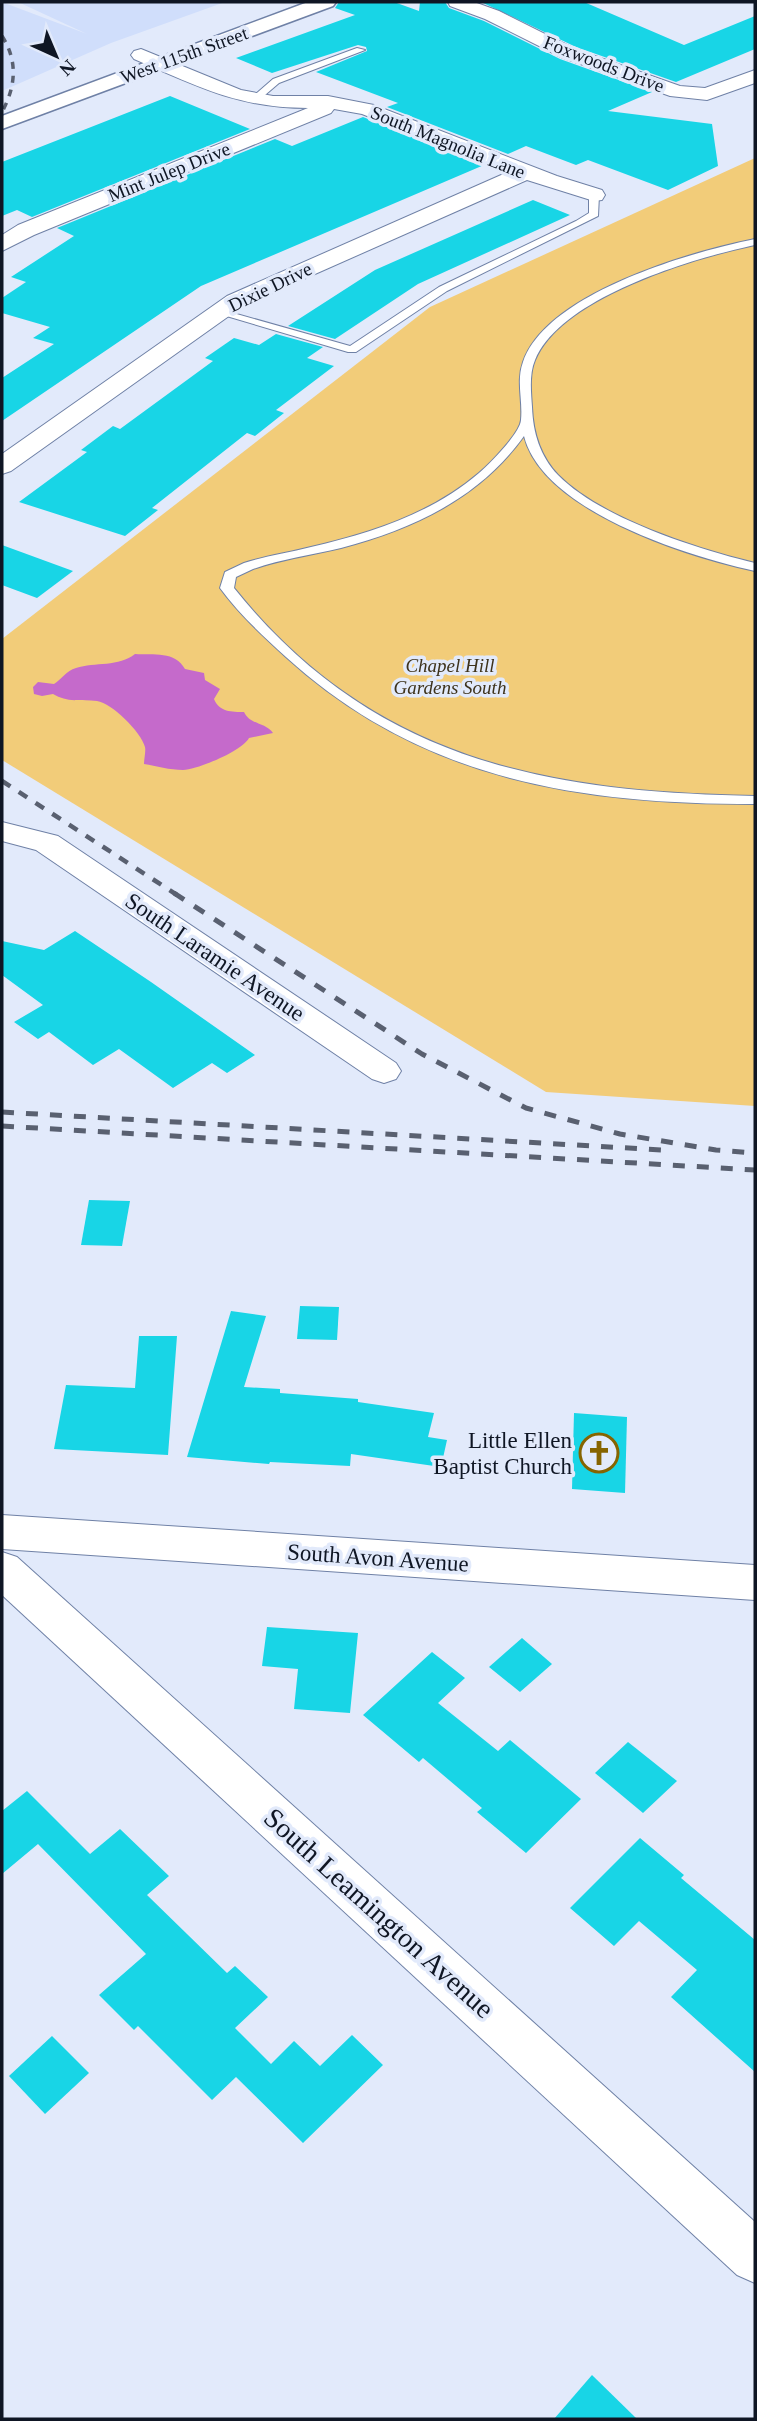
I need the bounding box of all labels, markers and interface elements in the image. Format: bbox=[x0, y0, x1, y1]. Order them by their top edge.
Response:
north arrow bbox=[21, 21, 91, 91]
street label: West 115th Street bbox=[117, 22, 251, 88]
street label: Foxwoods Drive bbox=[541, 31, 667, 97]
text: N bbox=[55, 56, 80, 80]
street label: South Magnolia Lane bbox=[368, 101, 528, 183]
street label: Mint Julep Drive bbox=[105, 138, 233, 206]
street label: Dixie Drive bbox=[225, 258, 315, 316]
park label: Chapel Hill Gardens South bbox=[394, 655, 506, 698]
street label: South Laramie Avenue bbox=[121, 888, 309, 1026]
place label: Little Ellen Baptist Church bbox=[433, 1428, 572, 1479]
church icon: Little Ellen Baptist Church bbox=[578, 1432, 620, 1474]
street label: South Avon Avenue bbox=[286, 1539, 470, 1577]
street label: South Leamington Avenue bbox=[258, 1802, 500, 2024]

